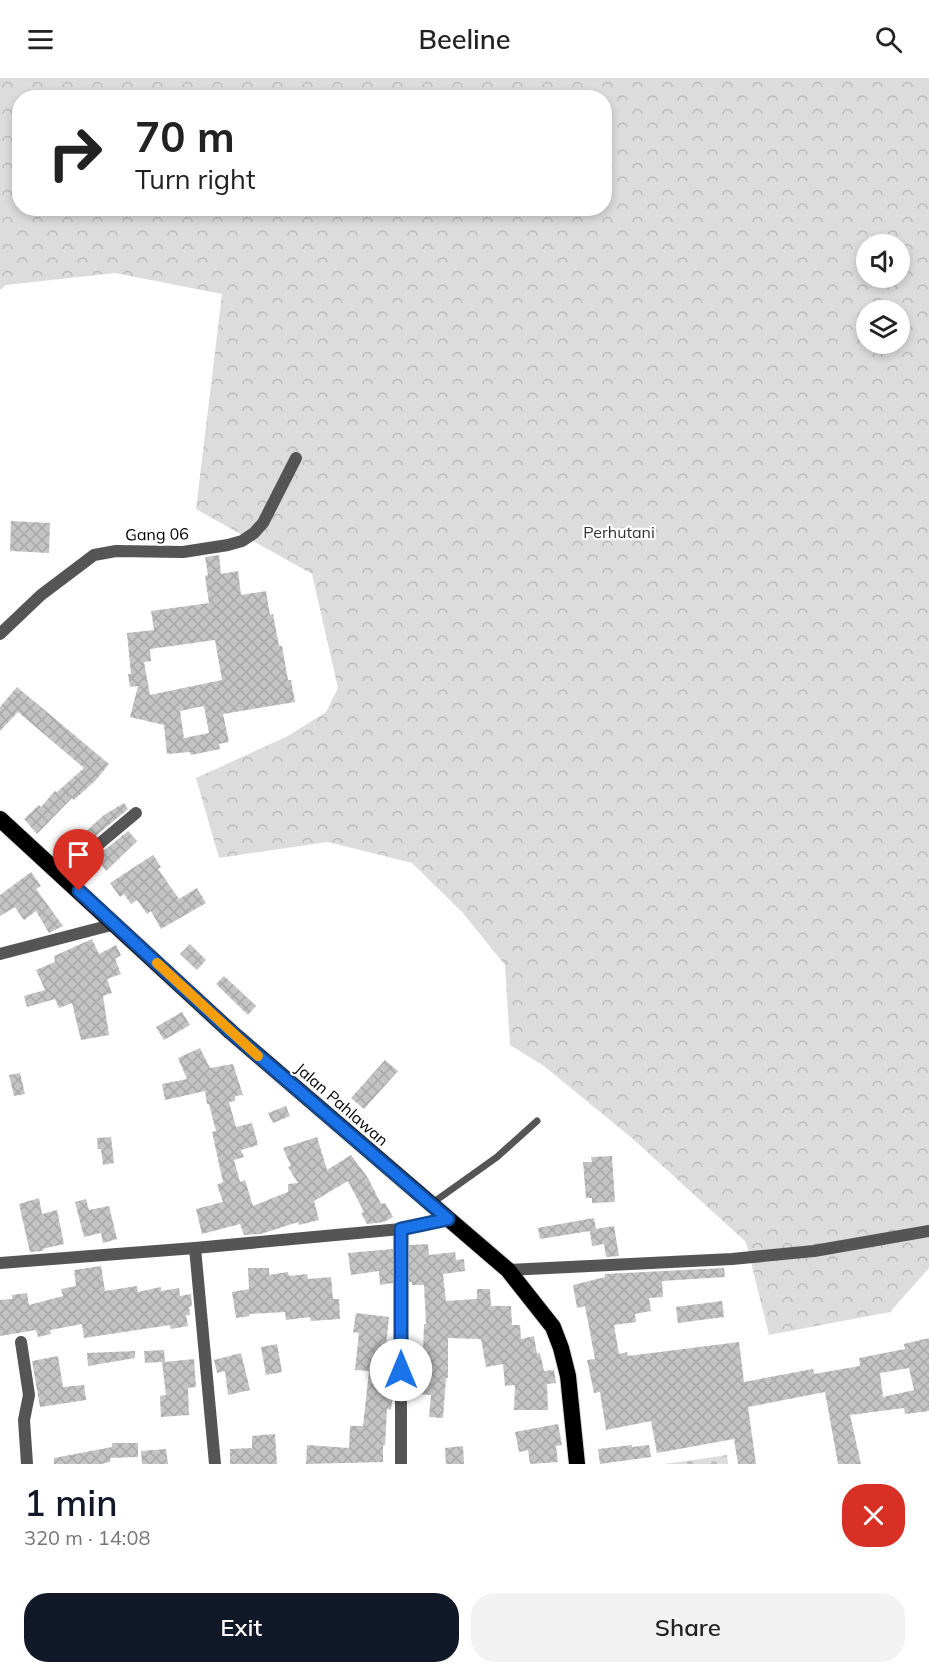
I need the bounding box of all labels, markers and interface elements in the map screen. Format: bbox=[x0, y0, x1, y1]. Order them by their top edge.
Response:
text: Beeline bbox=[418, 22, 511, 56]
icon: menu bbox=[24, 23, 57, 56]
icon: search bbox=[872, 23, 905, 56]
text: 70 m bbox=[135, 110, 235, 163]
icon: right bbox=[36, 114, 114, 192]
text: Turn right bbox=[135, 162, 255, 196]
map controls bbox=[856, 234, 910, 354]
button: sound bbox=[856, 234, 910, 288]
button: layers bbox=[856, 300, 910, 354]
park label: Perhutani bbox=[583, 522, 655, 542]
street label: Gang 06 bbox=[125, 523, 189, 545]
pin bbox=[53, 829, 104, 891]
icon: arrive bbox=[62, 838, 95, 871]
street label: Jalan Pahlawan bbox=[291, 1058, 393, 1150]
position arrow bbox=[369, 1338, 433, 1402]
text: 1 min bbox=[24, 1480, 118, 1525]
button: close bbox=[842, 1484, 905, 1547]
text: 320 m · 14:08 bbox=[24, 1525, 150, 1550]
button: Exit bbox=[24, 1593, 459, 1662]
button: Share bbox=[471, 1593, 905, 1662]

